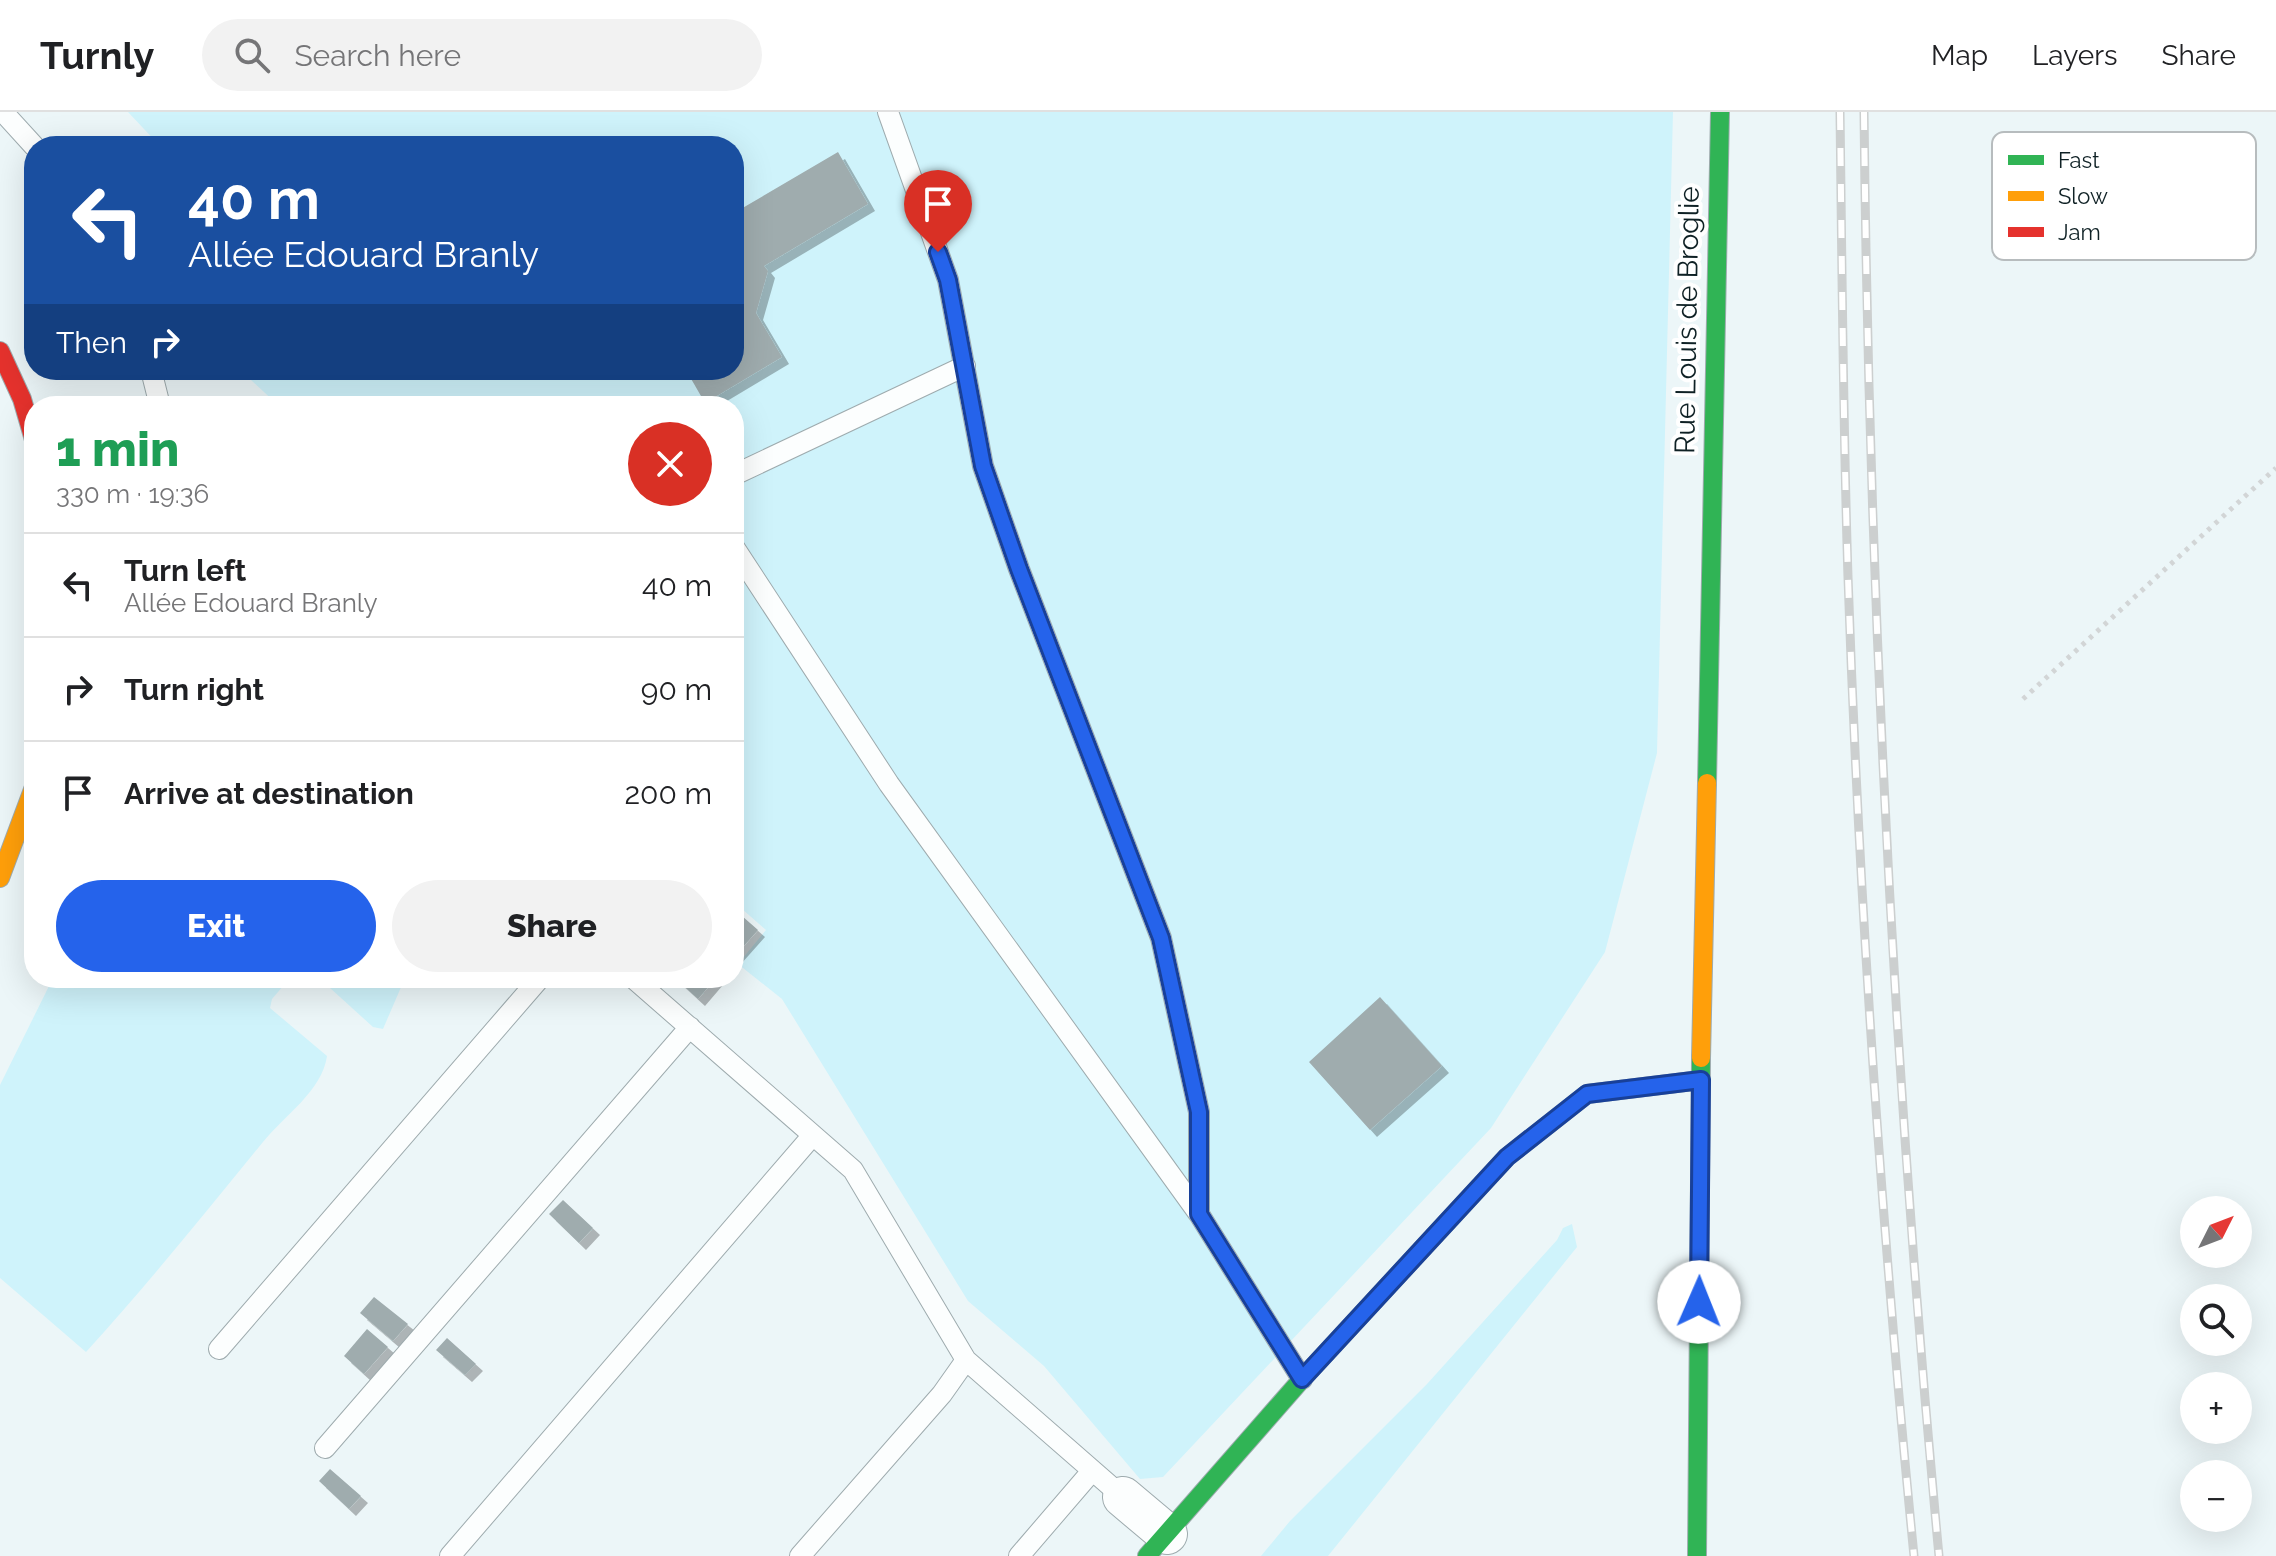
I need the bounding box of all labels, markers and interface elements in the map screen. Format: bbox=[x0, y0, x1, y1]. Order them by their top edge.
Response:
search box bbox=[202, 19, 762, 91]
text: Turnly bbox=[40, 33, 154, 78]
icon: search bbox=[230, 33, 274, 77]
text: Search here bbox=[294, 38, 461, 73]
text: Map bbox=[1931, 39, 1988, 72]
text: Layers bbox=[2032, 39, 2118, 72]
text: Share bbox=[2162, 39, 2236, 72]
legend bbox=[1992, 132, 2256, 260]
text: Fast bbox=[2058, 147, 2100, 173]
text: 40 m bbox=[188, 166, 320, 232]
icon: left bbox=[56, 168, 160, 272]
pin bbox=[904, 170, 972, 252]
icon: arrive bbox=[916, 182, 960, 226]
text: Slow bbox=[2058, 183, 2108, 209]
street label: Rue Louis de Broglie bbox=[1668, 186, 1706, 454]
text: Jam bbox=[2058, 219, 2101, 245]
text: Allée Edouard Branly bbox=[188, 233, 539, 275]
icon: right bbox=[143, 320, 187, 364]
text: Then bbox=[56, 325, 127, 360]
text: 1 min bbox=[56, 421, 179, 477]
button: close bbox=[628, 422, 712, 506]
text: 330 m · 19:36 bbox=[56, 479, 209, 509]
text: Turn left bbox=[124, 553, 246, 588]
icon: left bbox=[56, 563, 100, 607]
text: 40 m bbox=[642, 568, 712, 603]
text: Allée Edouard Branly bbox=[124, 588, 378, 618]
icon: right bbox=[56, 667, 100, 711]
text: Turn right bbox=[124, 672, 264, 707]
text: 90 m bbox=[641, 672, 712, 707]
icon: arrive bbox=[56, 771, 100, 815]
text: Arrive at destination bbox=[124, 776, 414, 811]
text: 200 m bbox=[624, 776, 712, 811]
button: Exit bbox=[56, 880, 376, 972]
button: Share bbox=[392, 880, 712, 972]
north arrow bbox=[2180, 1196, 2252, 1268]
map controls bbox=[2180, 1196, 2252, 1532]
position arrow bbox=[1657, 1260, 1741, 1344]
button: search bbox=[2180, 1284, 2252, 1356]
button: + bbox=[2180, 1372, 2252, 1444]
button: − bbox=[2180, 1460, 2252, 1532]

